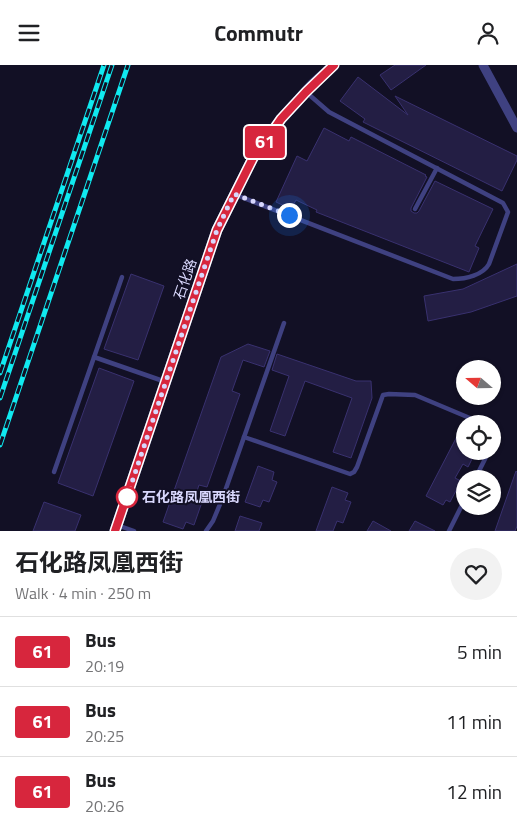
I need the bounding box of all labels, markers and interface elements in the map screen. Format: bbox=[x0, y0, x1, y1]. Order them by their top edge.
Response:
text: Commutr bbox=[214, 16, 303, 50]
icon: menu bbox=[15, 19, 43, 47]
icon: person bbox=[474, 19, 502, 47]
line badge: 61 bbox=[242, 126, 288, 158]
text: 61 bbox=[255, 128, 275, 155]
your location bbox=[277, 203, 302, 228]
street label: 石化路 bbox=[168, 256, 201, 302]
north arrow bbox=[456, 360, 501, 405]
map controls bbox=[456, 360, 501, 515]
button: locate bbox=[456, 415, 501, 460]
button: layers bbox=[456, 470, 501, 515]
marker: 石化路凤凰西街 bbox=[116, 486, 138, 508]
place label: 石化路凤凰西街 bbox=[142, 486, 240, 507]
text: 石化路凤凰西街 bbox=[15, 544, 183, 580]
button: heart bbox=[450, 548, 502, 600]
text: Walk · 4 min · 250 m bbox=[15, 581, 151, 605]
text: Bus bbox=[85, 625, 116, 654]
text: 5 min bbox=[457, 637, 502, 666]
text: 61 bbox=[32, 638, 53, 665]
text: 20:19 bbox=[85, 654, 124, 678]
text: Bus bbox=[85, 695, 116, 724]
text: 11 min bbox=[446, 707, 502, 736]
text: 61 bbox=[32, 708, 53, 735]
text: 20:25 bbox=[85, 724, 124, 748]
text: Bus bbox=[85, 765, 116, 794]
text: 12 min bbox=[446, 777, 502, 806]
text: 61 bbox=[32, 778, 53, 805]
text: 20:26 bbox=[85, 794, 124, 818]

